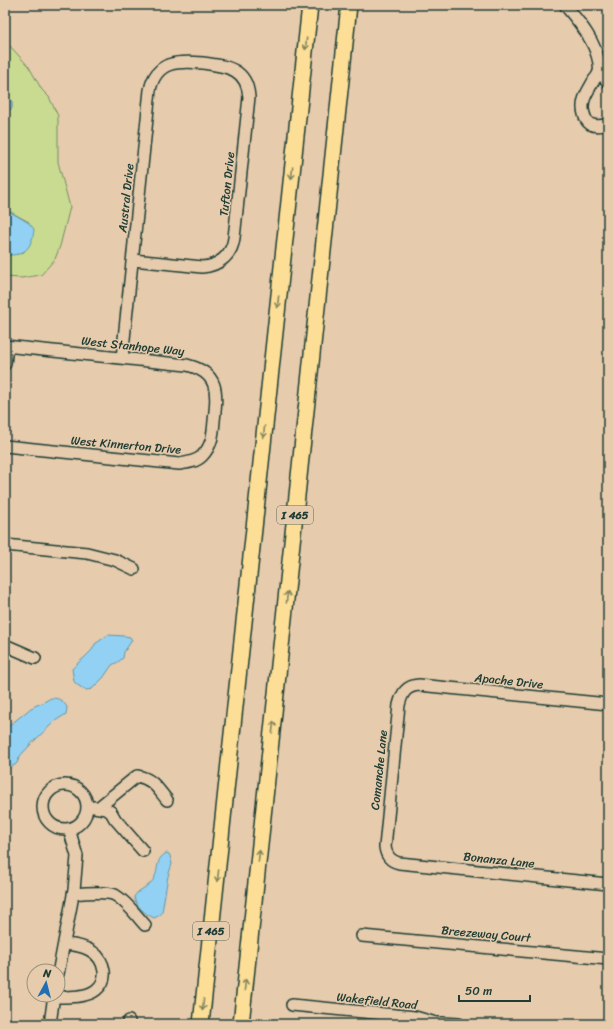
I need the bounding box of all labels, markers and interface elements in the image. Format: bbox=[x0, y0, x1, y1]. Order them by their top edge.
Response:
one-way arrow bbox=[302, 37, 310, 50]
street label: Tufton Drive bbox=[213, 151, 241, 217]
street label: Austral Drive bbox=[111, 162, 141, 235]
one-way arrow bbox=[288, 166, 296, 179]
one-way arrow bbox=[275, 295, 282, 308]
street label: West Stanhope Way bbox=[80, 330, 186, 362]
one-way arrow bbox=[261, 425, 268, 438]
street label: West Kinnerton Drive bbox=[70, 429, 182, 461]
road number: I 465 bbox=[277, 506, 313, 524]
one-way arrow bbox=[283, 591, 290, 604]
street label: Apache Drive bbox=[473, 666, 544, 696]
one-way arrow bbox=[269, 721, 277, 734]
street label: Comanche Lane bbox=[364, 729, 394, 811]
street label: Bonanza Lane bbox=[462, 845, 536, 875]
one-way arrow bbox=[255, 850, 263, 863]
one-way arrow bbox=[214, 869, 221, 882]
street label: Breezeway Court bbox=[440, 919, 533, 949]
road number: I 465 bbox=[193, 922, 229, 940]
north arrow bbox=[26, 963, 66, 1003]
text: N bbox=[41, 964, 52, 984]
scale bar bbox=[459, 977, 530, 1003]
one-way arrow bbox=[241, 979, 248, 992]
text: 50 m bbox=[465, 980, 492, 1002]
street label: Wakefield Road bbox=[336, 986, 420, 1016]
one-way arrow bbox=[199, 998, 207, 1011]

